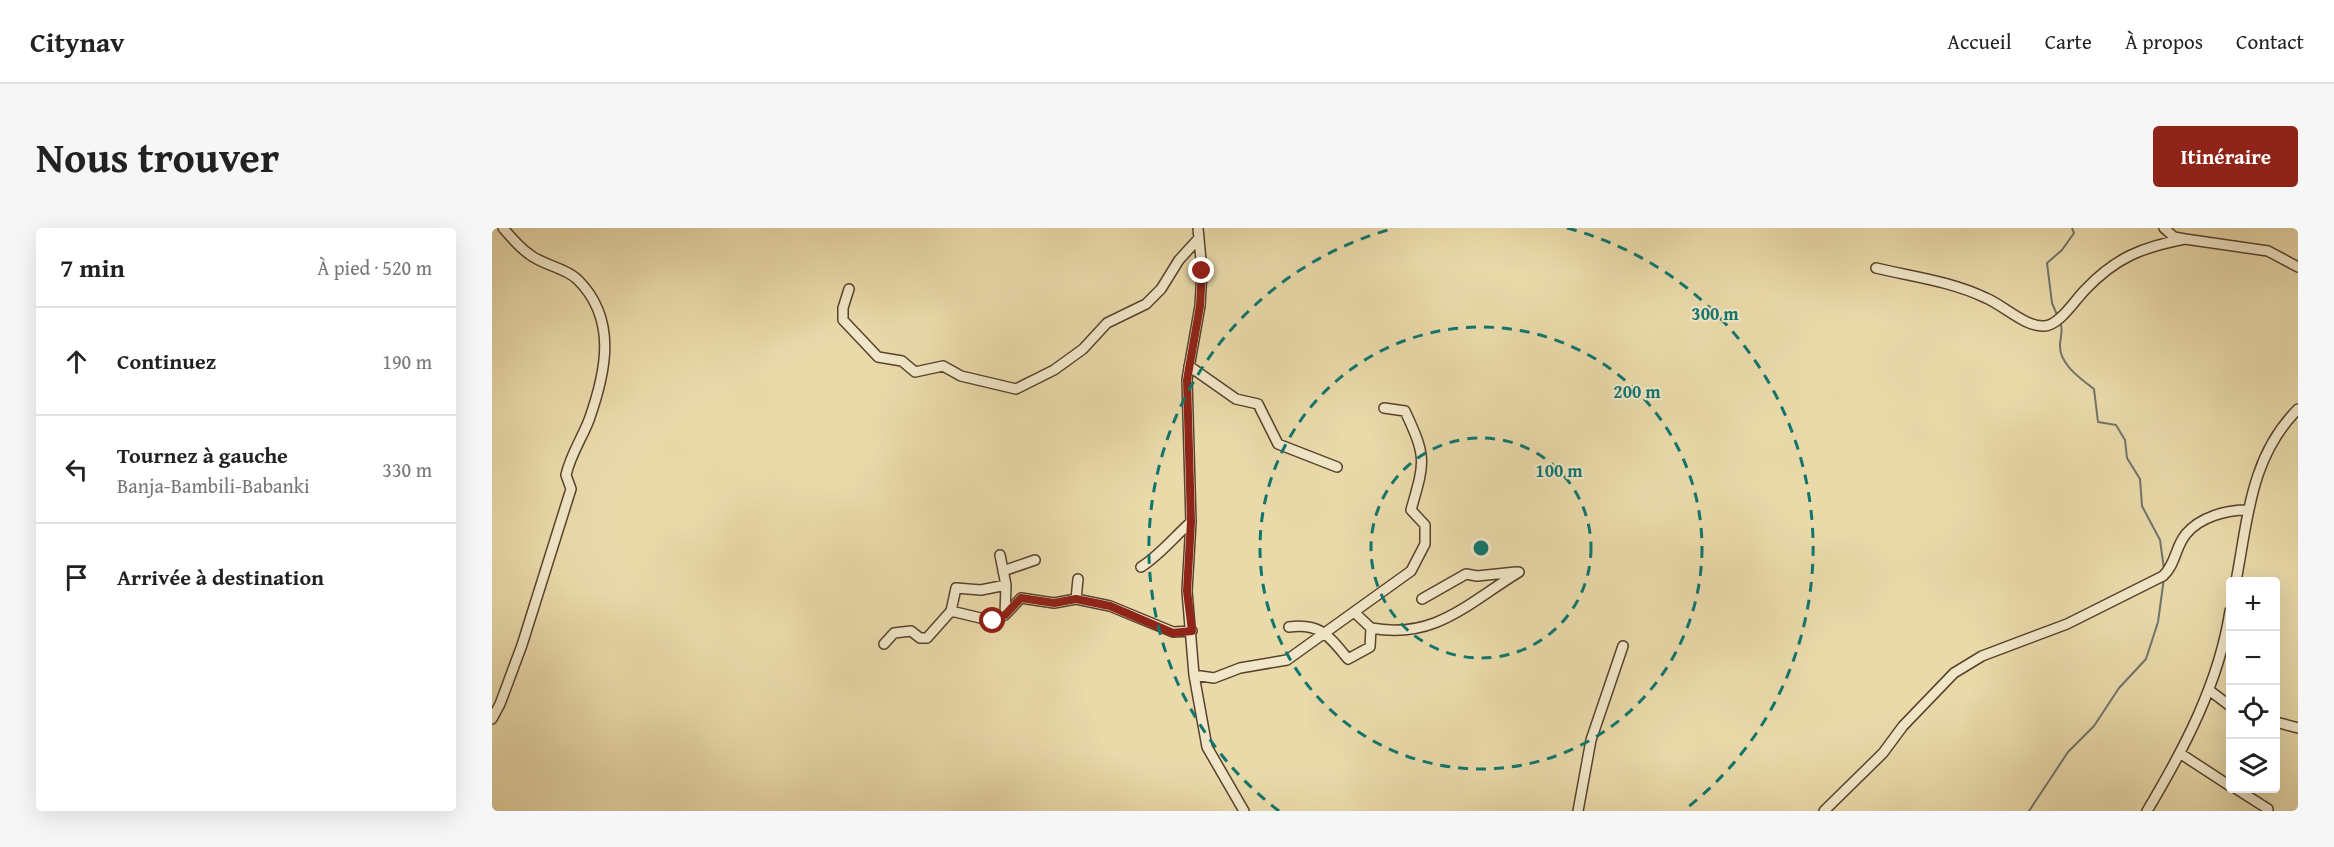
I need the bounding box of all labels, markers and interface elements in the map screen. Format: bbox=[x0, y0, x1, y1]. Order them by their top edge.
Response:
text: Citynav bbox=[30, 21, 124, 62]
text: Accueil bbox=[1947, 26, 2012, 57]
text: Carte bbox=[2045, 26, 2092, 57]
text: À propos bbox=[2125, 26, 2203, 57]
text: Contact bbox=[2236, 26, 2304, 57]
text: Nous trouver bbox=[36, 126, 279, 187]
button: Itinéraire bbox=[2153, 126, 2298, 187]
text: 7 min bbox=[60, 248, 125, 287]
text: À pied · 520 m bbox=[317, 253, 432, 282]
route end bbox=[1188, 257, 1214, 283]
text: 300 m bbox=[1691, 300, 1739, 327]
icon: ahead bbox=[60, 345, 93, 378]
text: Continuez bbox=[117, 345, 216, 377]
text: 190 m bbox=[382, 347, 432, 376]
text: 200 m bbox=[1613, 378, 1661, 405]
text: Tournez à gauche bbox=[117, 439, 288, 471]
icon: left bbox=[60, 453, 93, 486]
text: 330 m bbox=[382, 455, 432, 484]
text: 100 m bbox=[1535, 457, 1583, 484]
text: Banja-Bambili-Babanki bbox=[117, 471, 310, 500]
centre of rings bbox=[1471, 538, 1491, 558]
icon: arrive bbox=[60, 561, 93, 594]
text: Arrivée à destination bbox=[117, 561, 324, 593]
map controls bbox=[2226, 577, 2280, 793]
button: + bbox=[2226, 577, 2280, 631]
route start bbox=[979, 607, 1005, 633]
button: − bbox=[2226, 631, 2280, 685]
button: locate bbox=[2226, 685, 2280, 739]
button: layers bbox=[2226, 739, 2280, 793]

